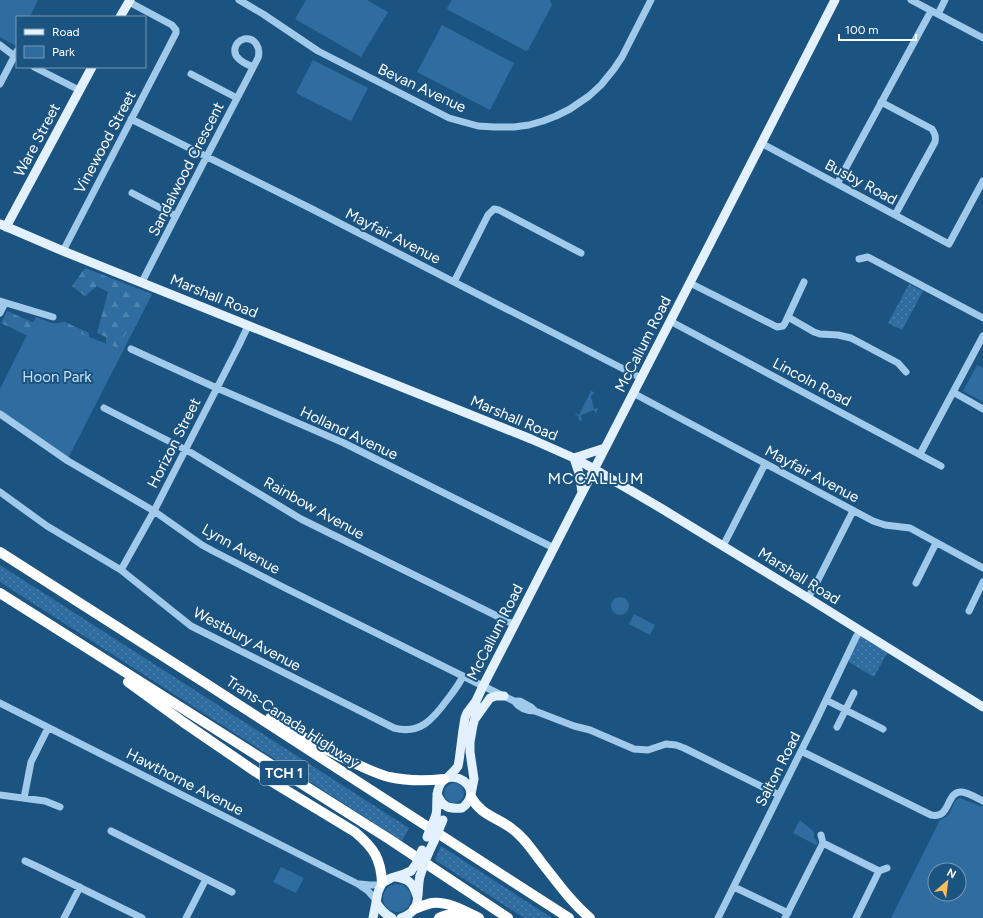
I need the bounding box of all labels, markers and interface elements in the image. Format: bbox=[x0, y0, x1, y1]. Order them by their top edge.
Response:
legend bbox=[16, 16, 146, 68]
scale bar bbox=[839, 16, 916, 42]
text: 100 m bbox=[845, 23, 879, 37]
text: Road bbox=[52, 25, 80, 39]
text: Park bbox=[52, 45, 75, 59]
street label: Bevan Avenue bbox=[375, 60, 469, 116]
street label: Vinewood Street bbox=[70, 87, 140, 196]
street label: Sandalwood Crescent bbox=[144, 99, 228, 239]
street label: Ware Street bbox=[10, 100, 64, 180]
street label: Busby Road bbox=[822, 155, 900, 209]
street label: Mayfair Avenue bbox=[342, 204, 444, 268]
street label: Marshall Road bbox=[167, 270, 261, 322]
street label: McCallum Road bbox=[611, 293, 675, 395]
street label: Lincoln Road bbox=[770, 354, 854, 410]
park label: Hoon Park bbox=[22, 368, 92, 386]
street label: Marshall Road bbox=[468, 391, 560, 445]
street label: Horizon Street bbox=[144, 395, 205, 491]
street label: Holland Avenue bbox=[297, 402, 401, 464]
street label: Mayfair Avenue bbox=[762, 442, 862, 506]
district label: MCCALLUM bbox=[548, 469, 644, 488]
street label: Rainbow Avenue bbox=[260, 473, 368, 543]
street label: Lynn Avenue bbox=[199, 520, 283, 578]
street label: Marshall Road bbox=[755, 544, 843, 608]
street label: McCallum Road bbox=[463, 581, 527, 683]
street label: Westbury Avenue bbox=[190, 603, 304, 675]
street label: Trans-Canada Highway bbox=[223, 672, 363, 772]
street label: Salton Road bbox=[752, 729, 804, 809]
street label: Hawthorne Avenue bbox=[123, 745, 247, 819]
road number: TCH 1 bbox=[260, 761, 308, 785]
north arrow bbox=[927, 862, 967, 902]
text: N bbox=[945, 866, 958, 881]

